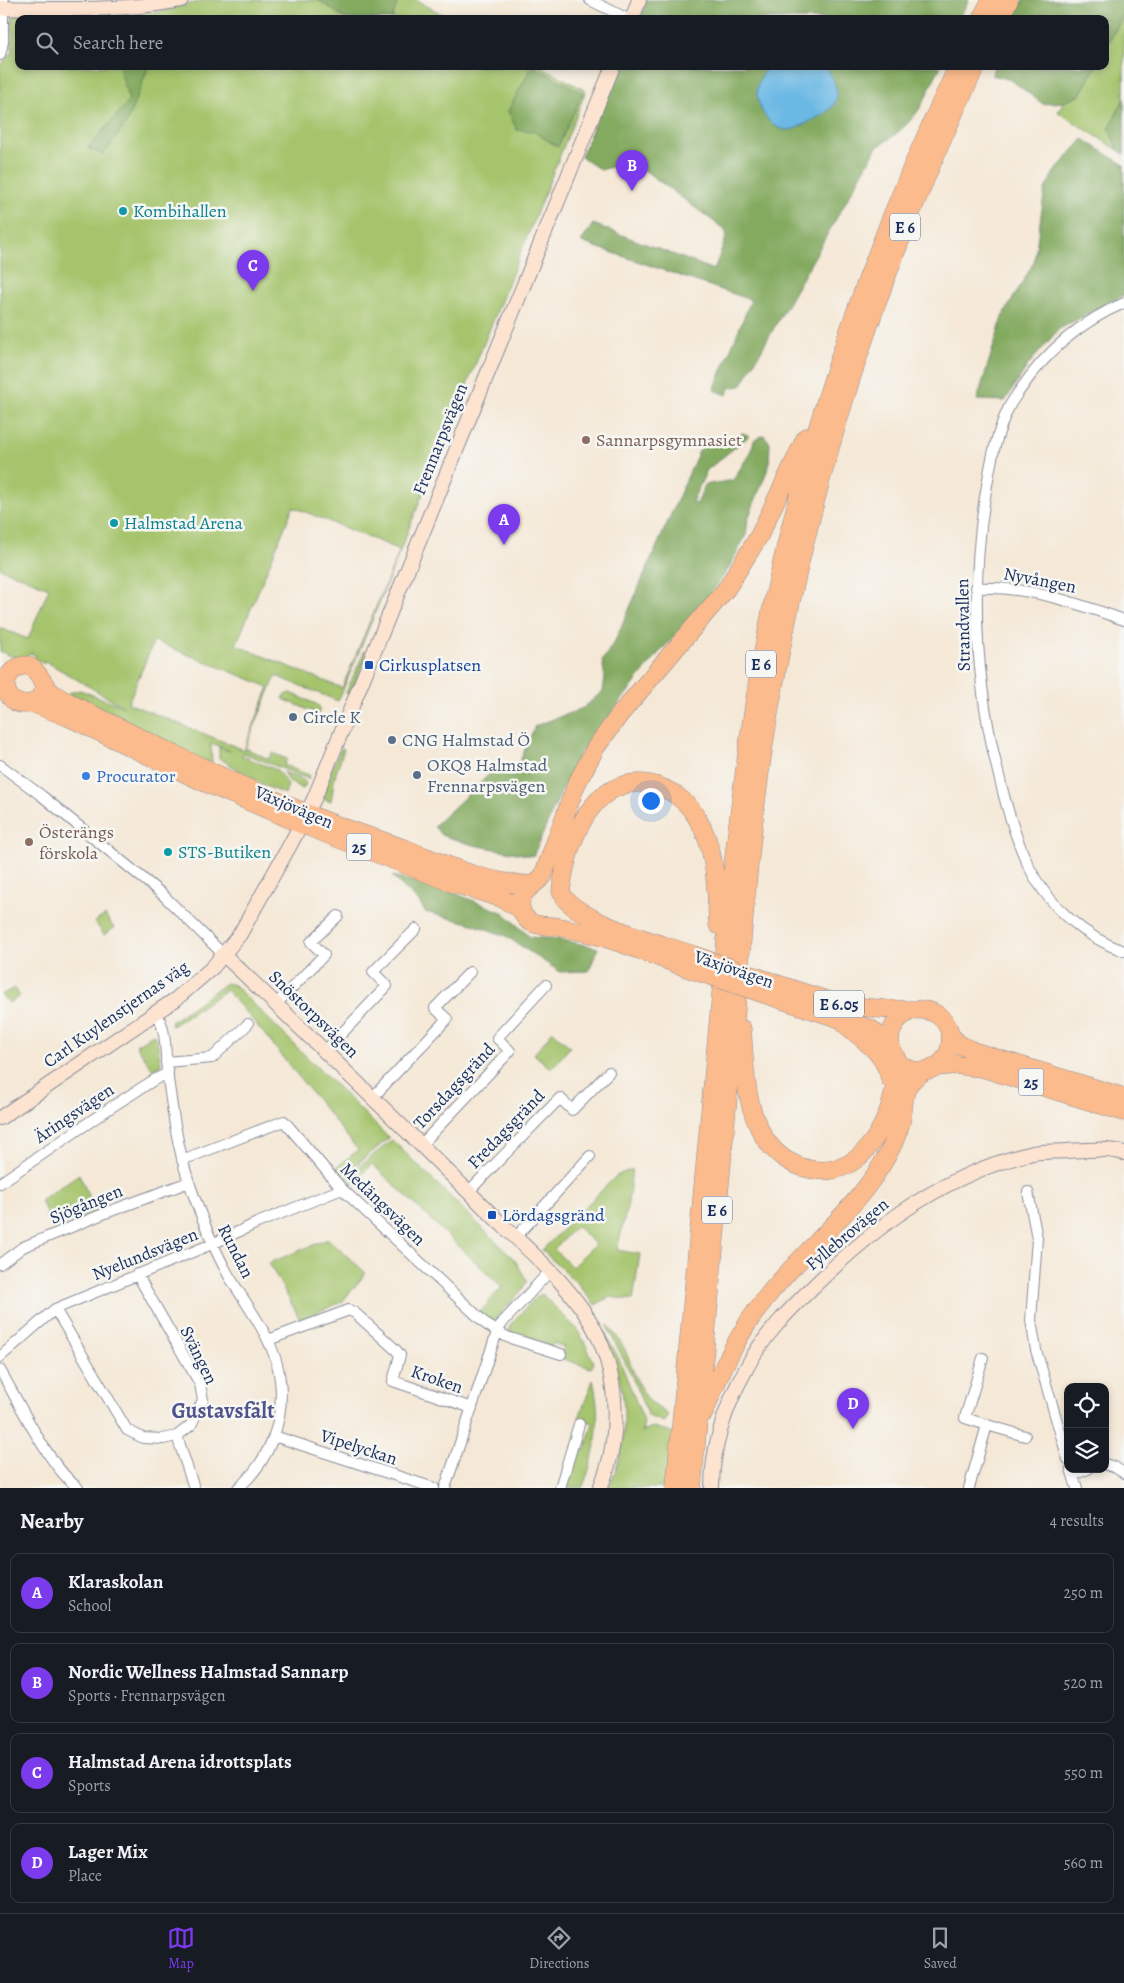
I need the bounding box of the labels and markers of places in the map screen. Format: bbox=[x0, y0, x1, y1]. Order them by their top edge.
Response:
pin: B bbox=[616, 150, 648, 191]
place label: Kombihallen bbox=[133, 199, 227, 223]
marker: Kombihallen bbox=[117, 205, 129, 217]
pin: C bbox=[237, 250, 269, 291]
place label: Sannarpsgymnasiet bbox=[596, 428, 742, 452]
marker: Sannarpsgymnasiet bbox=[580, 434, 592, 446]
pin: A bbox=[488, 504, 520, 545]
place label: Halmstad Arena bbox=[124, 511, 244, 535]
marker: Halmstad Arena bbox=[108, 517, 120, 529]
place label: Cirkusplatsen bbox=[379, 653, 481, 677]
marker: Cirkusplatsen bbox=[363, 659, 375, 671]
place label: Circle K bbox=[303, 705, 361, 729]
marker: Circle K bbox=[287, 711, 299, 723]
place label: CNG Halmstad Ö bbox=[402, 728, 530, 752]
marker: CNG Halmstad Ö bbox=[386, 734, 398, 746]
place label: OKQ8 Halmstad Frennarpsvägen bbox=[427, 753, 548, 798]
place label: Procurator bbox=[96, 764, 176, 788]
marker: OKQ8 Halmstad Frennarpsvägen bbox=[411, 769, 423, 781]
marker: Procurator bbox=[80, 770, 92, 782]
place label: Österängs förskola bbox=[39, 820, 114, 865]
marker: Österängs förskola bbox=[23, 836, 35, 848]
place label: STS-Butiken bbox=[178, 840, 271, 864]
marker: STS-Butiken bbox=[162, 846, 174, 858]
place label: Lördagsgränd bbox=[502, 1203, 605, 1227]
marker: Lördagsgränd bbox=[486, 1209, 498, 1221]
pin: D bbox=[837, 1388, 869, 1429]

